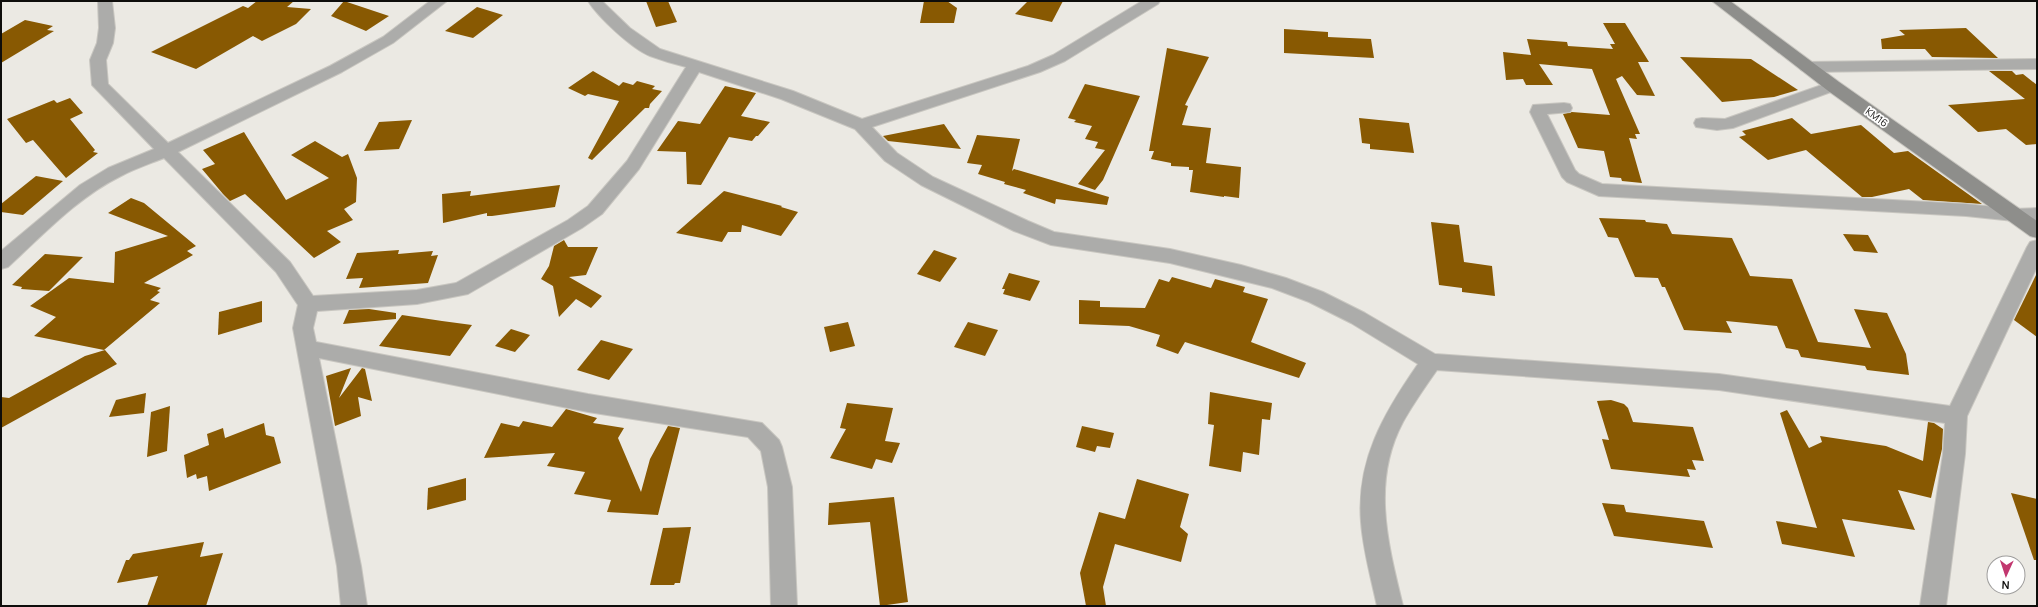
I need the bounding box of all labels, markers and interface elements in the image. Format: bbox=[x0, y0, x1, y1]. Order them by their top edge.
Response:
street label: KM16 bbox=[1863, 104, 1891, 130]
north arrow bbox=[1986, 555, 2026, 595]
text: N bbox=[2001, 578, 2010, 593]

